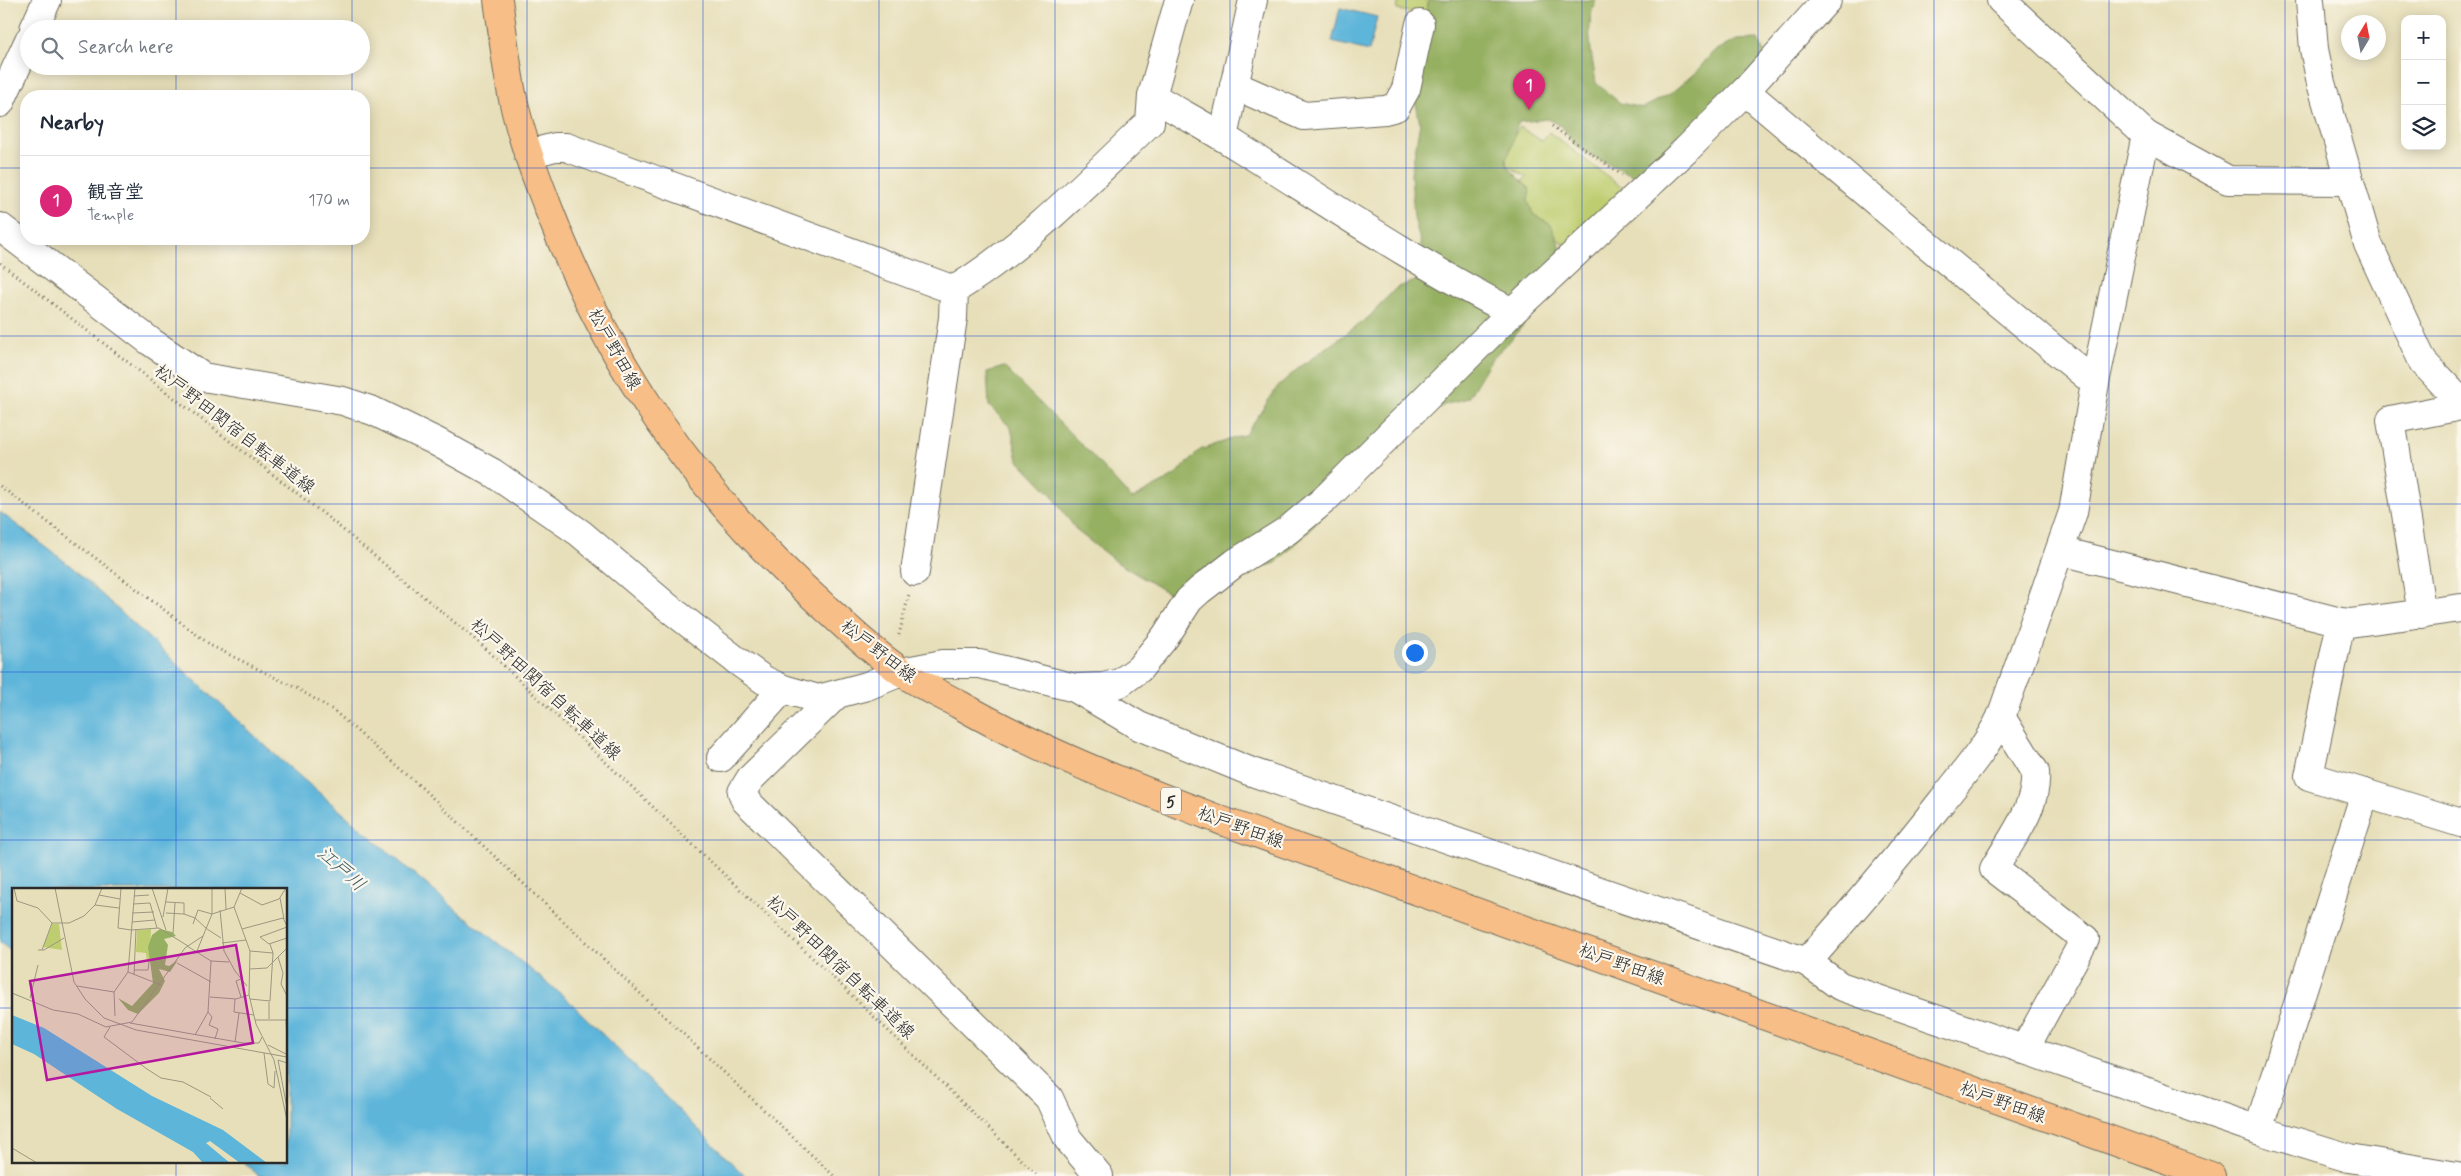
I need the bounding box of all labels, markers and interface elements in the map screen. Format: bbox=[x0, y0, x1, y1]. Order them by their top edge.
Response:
north arrow bbox=[2341, 15, 2386, 60]
map controls bbox=[2401, 15, 2446, 150]
button: + bbox=[2401, 15, 2446, 60]
search box bbox=[20, 20, 370, 75]
icon: search bbox=[38, 34, 66, 62]
text: Search here bbox=[78, 35, 174, 60]
button: − bbox=[2401, 60, 2446, 105]
pin: 1 bbox=[1513, 69, 1545, 110]
button: layers bbox=[2401, 105, 2446, 150]
text: Nearby bbox=[40, 109, 104, 137]
text: 観音堂 bbox=[87, 180, 144, 205]
text: 1 bbox=[52, 190, 60, 211]
text: 170 m bbox=[308, 190, 350, 211]
text: Temple bbox=[87, 205, 134, 226]
street label: 松戸野田線 bbox=[582, 304, 646, 395]
street label: 松戸野田関宿自転車道線 bbox=[149, 359, 320, 500]
street label: 松戸野田関宿自転車道線 bbox=[465, 613, 626, 766]
street label: 松戸野田線 bbox=[836, 615, 921, 689]
your location bbox=[1402, 640, 1428, 666]
road number: 5 bbox=[1161, 788, 1181, 814]
street label: 松戸野田線 bbox=[1194, 801, 1287, 855]
water label: 江戸川 bbox=[311, 841, 371, 897]
inset map bbox=[12, 888, 288, 1164]
street label: 松戸野田関宿自転車道線 bbox=[761, 890, 920, 1045]
street label: 松戸野田線 bbox=[1575, 938, 1668, 992]
street label: 松戸野田線 bbox=[1956, 1076, 2049, 1130]

